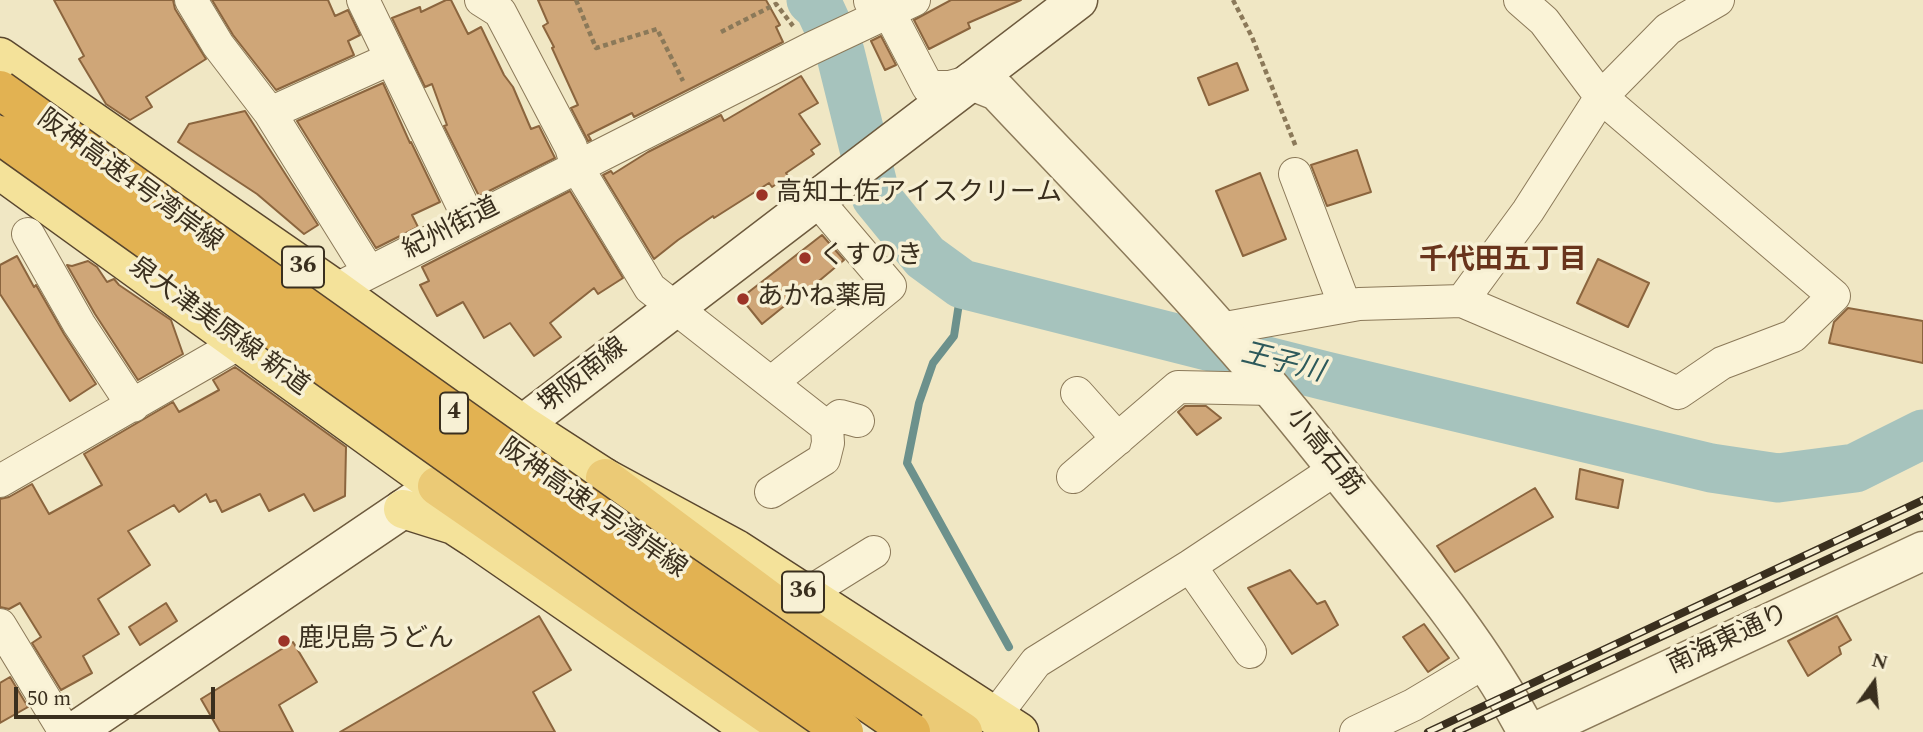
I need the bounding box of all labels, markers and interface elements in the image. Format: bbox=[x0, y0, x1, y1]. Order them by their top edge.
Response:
street label: 阪神高速4号湾岸線 bbox=[30, 104, 228, 260]
place label: 高知土佐アイスクリーム bbox=[776, 179, 1062, 211]
marker: 高知土佐アイスクリーム bbox=[754, 187, 770, 203]
street label: 紀州街道 bbox=[399, 192, 505, 268]
place label: くすのき bbox=[819, 242, 923, 274]
road number: 36 bbox=[282, 246, 324, 288]
district label: 千代田五丁目 bbox=[1419, 246, 1587, 280]
marker: くすのき bbox=[797, 250, 813, 266]
street label: 泉大津美原線 新道 bbox=[122, 252, 314, 404]
place label: あかね薬局 bbox=[757, 283, 887, 315]
marker: あかね薬局 bbox=[735, 291, 751, 307]
street label: 堺阪南線 bbox=[533, 333, 635, 421]
water label: 王子川 bbox=[1237, 339, 1327, 391]
road number: 4 bbox=[440, 392, 468, 434]
street label: 小高石筋 bbox=[1278, 403, 1368, 503]
street label: 阪神高速4号湾岸線 bbox=[493, 434, 691, 586]
road number: 36 bbox=[782, 572, 824, 612]
street label: 南海東通り bbox=[1663, 599, 1795, 683]
place label: 鹿児島うどん bbox=[298, 625, 454, 657]
marker: 鹿児島うどん bbox=[276, 633, 292, 649]
text: N bbox=[1868, 646, 1891, 678]
north arrow bbox=[1839, 648, 1909, 718]
scale bar bbox=[18, 672, 219, 716]
text: 50 m bbox=[27, 683, 71, 715]

